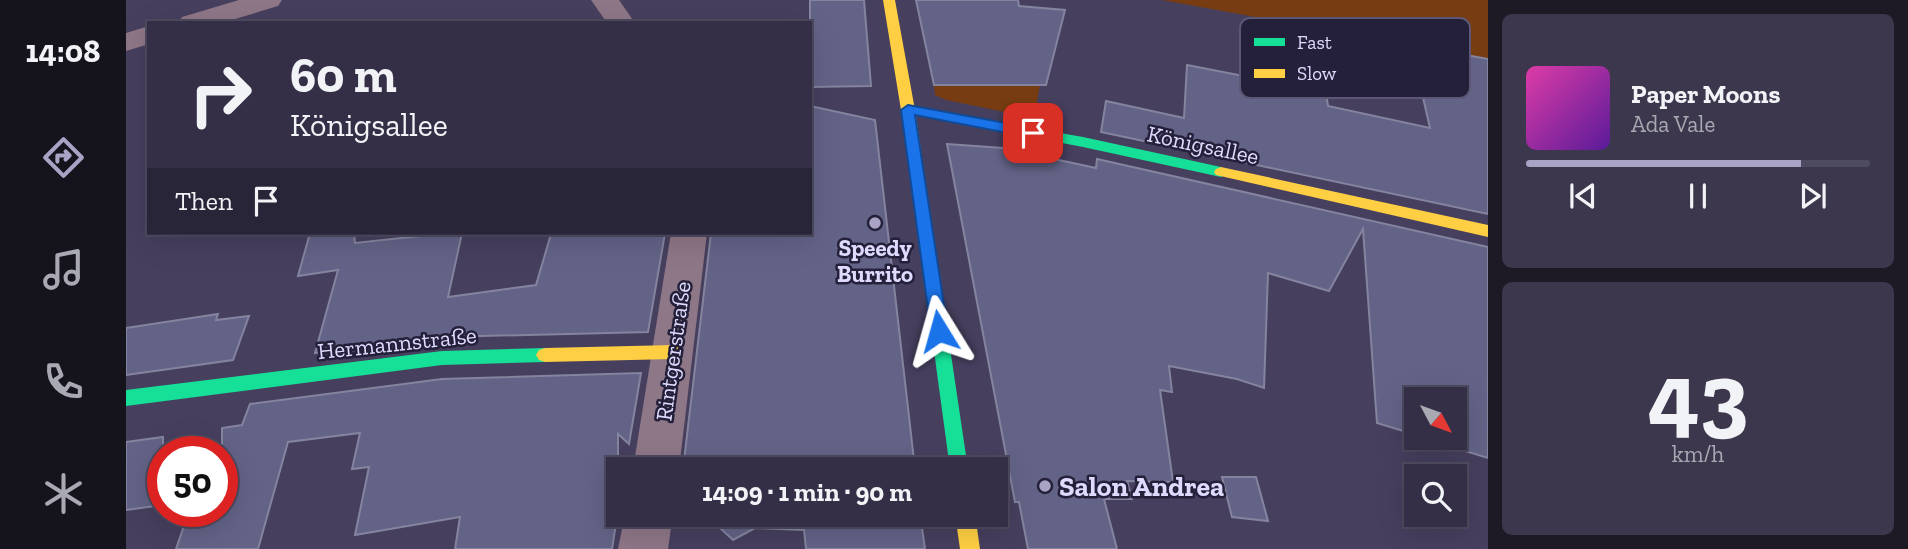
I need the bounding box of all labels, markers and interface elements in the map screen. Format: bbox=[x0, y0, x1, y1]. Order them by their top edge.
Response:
legend bbox=[1240, 18, 1470, 98]
text: Fast bbox=[1297, 31, 1332, 54]
text: 14:08 bbox=[26, 32, 100, 70]
text: 60 m bbox=[290, 46, 397, 105]
icon: right bbox=[175, 49, 266, 140]
text: Slow bbox=[1297, 62, 1337, 85]
text: Paper Moons bbox=[1631, 78, 1780, 110]
pin bbox=[1003, 103, 1063, 163]
text: Königsallee bbox=[290, 106, 448, 144]
text: Ada Vale bbox=[1631, 110, 1715, 138]
icon: arrive bbox=[1014, 114, 1052, 152]
street label: Königsallee bbox=[1145, 120, 1261, 170]
icon: directions bbox=[39, 133, 88, 182]
icon: previous bbox=[1564, 177, 1602, 215]
icon: pause bbox=[1679, 177, 1717, 215]
icon: next bbox=[1794, 177, 1832, 215]
icon: arrive bbox=[247, 182, 285, 220]
text: Then bbox=[175, 185, 233, 217]
marker: Speedy Burrito bbox=[867, 215, 883, 231]
place label: Speedy Burrito bbox=[837, 234, 913, 288]
icon: music bbox=[39, 245, 88, 294]
street label: Rintgerstraße bbox=[649, 279, 697, 423]
position arrow bbox=[902, 294, 976, 368]
street label: Hermannstraße bbox=[316, 321, 478, 365]
text: 43 bbox=[1648, 340, 1748, 449]
icon: phone bbox=[39, 357, 88, 406]
north arrow bbox=[1404, 387, 1466, 450]
map controls bbox=[1404, 387, 1467, 527]
speed limit sign: 50 bbox=[147, 436, 238, 527]
text: km/h bbox=[1672, 440, 1724, 468]
button: search bbox=[1404, 464, 1467, 527]
icon: climate bbox=[39, 469, 88, 518]
place label: Salon Andrea bbox=[1059, 470, 1224, 503]
text: 14:09 · 1 min · 90 m bbox=[702, 476, 912, 508]
marker: Salon Andrea bbox=[1037, 478, 1053, 494]

